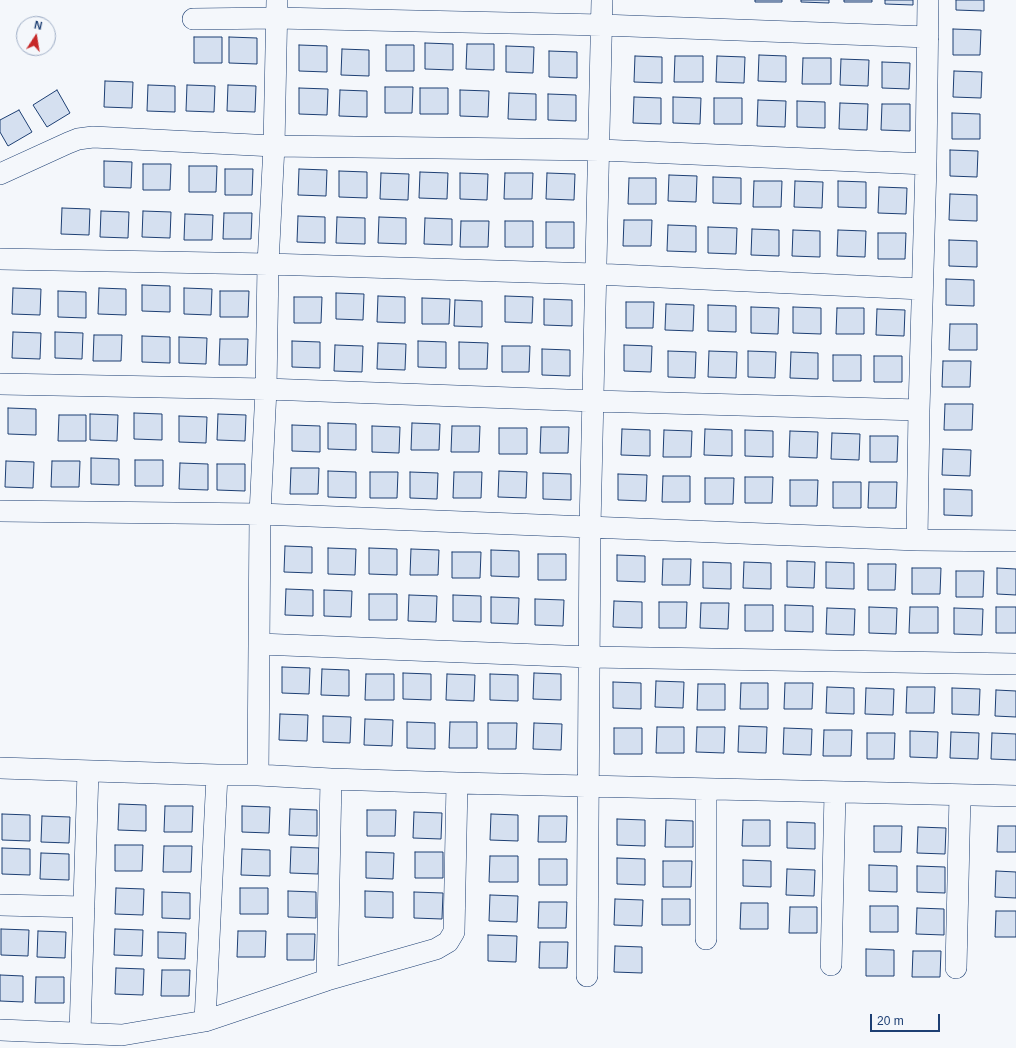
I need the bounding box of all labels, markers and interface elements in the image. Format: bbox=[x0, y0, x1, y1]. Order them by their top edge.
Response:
north arrow bbox=[16, 16, 56, 56]
text: N bbox=[33, 19, 43, 32]
scale bar bbox=[872, 1006, 942, 1032]
text: 20 m bbox=[877, 1014, 904, 1028]

